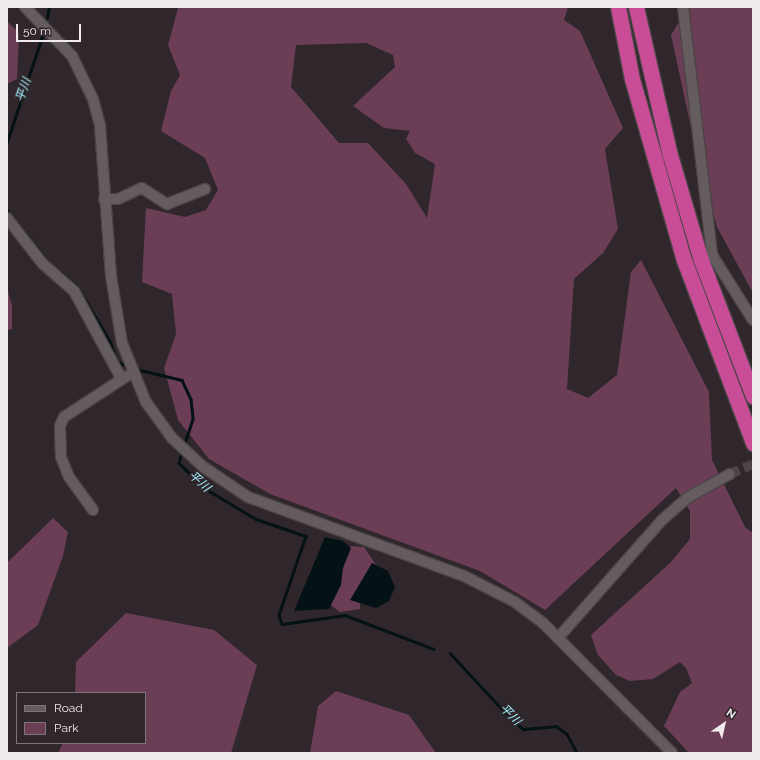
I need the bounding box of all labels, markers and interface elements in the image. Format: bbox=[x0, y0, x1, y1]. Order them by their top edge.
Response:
scale bar bbox=[18, 16, 83, 42]
text: 50 m bbox=[23, 24, 51, 38]
water label: 平川 bbox=[13, 76, 35, 104]
water label: 平川 bbox=[185, 469, 213, 495]
legend bbox=[16, 692, 146, 744]
text: Road bbox=[54, 701, 83, 715]
water label: 平川 bbox=[496, 701, 524, 729]
north arrow bbox=[704, 704, 744, 744]
text: N bbox=[724, 706, 738, 721]
text: Park bbox=[54, 721, 79, 735]

